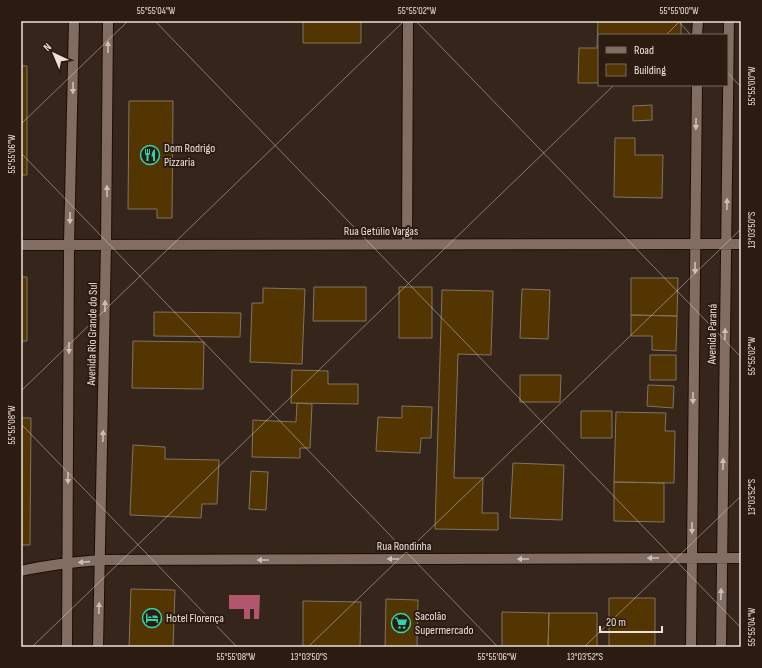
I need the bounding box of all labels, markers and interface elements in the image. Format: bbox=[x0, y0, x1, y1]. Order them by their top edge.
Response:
text: 55°55'04"W bbox=[137, 5, 176, 17]
text: 55°55'02"W bbox=[398, 5, 437, 17]
text: 55°55'00"W bbox=[660, 5, 699, 17]
north arrow bbox=[34, 34, 74, 74]
legend bbox=[598, 34, 728, 86]
text: N bbox=[41, 40, 54, 54]
one-way arrow bbox=[105, 40, 111, 53]
text: Road bbox=[634, 43, 654, 58]
text: Building bbox=[634, 63, 666, 78]
text: 55°55'00"W bbox=[746, 66, 758, 105]
one-way arrow bbox=[69, 82, 76, 94]
one-way arrow bbox=[693, 118, 699, 131]
text: 55°55'06"W bbox=[6, 134, 18, 173]
place label: Dom Rodrigo Pizzaria bbox=[164, 141, 215, 170]
restaurant icon: Dom Rodrigo Pizzaria bbox=[139, 144, 161, 166]
one-way arrow bbox=[104, 184, 110, 197]
one-way arrow bbox=[724, 197, 730, 210]
one-way arrow bbox=[67, 212, 73, 225]
text: 13°03'50"S bbox=[746, 212, 758, 248]
street label: Rua Getúlio Vargas bbox=[344, 224, 418, 239]
one-way arrow bbox=[691, 262, 698, 274]
street label: Avenida Rio Grande do Sul bbox=[84, 282, 101, 387]
one-way arrow bbox=[102, 300, 109, 312]
street label: Avenida Paraná bbox=[704, 303, 721, 365]
one-way arrow bbox=[722, 327, 728, 340]
text: 55°55'02"W bbox=[746, 336, 758, 375]
one-way arrow bbox=[66, 342, 72, 355]
one-way arrow bbox=[690, 392, 696, 405]
text: 55°55'08"W bbox=[6, 405, 18, 444]
one-way arrow bbox=[100, 429, 106, 442]
one-way arrow bbox=[720, 457, 726, 470]
one-way arrow bbox=[65, 472, 71, 485]
text: 13°03'52"S bbox=[746, 479, 758, 515]
one-way arrow bbox=[689, 522, 695, 535]
street label: Rua Rondinha bbox=[377, 539, 432, 554]
one-way arrow bbox=[646, 555, 659, 561]
one-way arrow bbox=[386, 556, 399, 562]
one-way arrow bbox=[516, 556, 529, 562]
one-way arrow bbox=[256, 557, 269, 563]
one-way arrow bbox=[78, 558, 90, 565]
one-way arrow bbox=[718, 587, 724, 600]
one-way arrow bbox=[96, 602, 103, 614]
hotel icon: Hotel Florença bbox=[141, 607, 163, 629]
text: 55°55'04"W bbox=[746, 607, 758, 646]
scale bar bbox=[600, 608, 662, 634]
place label: Sacolão Supermercado bbox=[415, 609, 473, 638]
place label: Hotel Florença bbox=[166, 611, 224, 626]
supermarket icon: Sacolão Supermercado bbox=[390, 612, 412, 634]
text: 20 m bbox=[606, 615, 626, 630]
text: 55°55'08"W bbox=[217, 651, 256, 663]
text: 13°03'50"S bbox=[291, 651, 327, 663]
text: 55°55'06"W bbox=[478, 651, 517, 663]
text: 13°03'52"S bbox=[567, 651, 603, 663]

